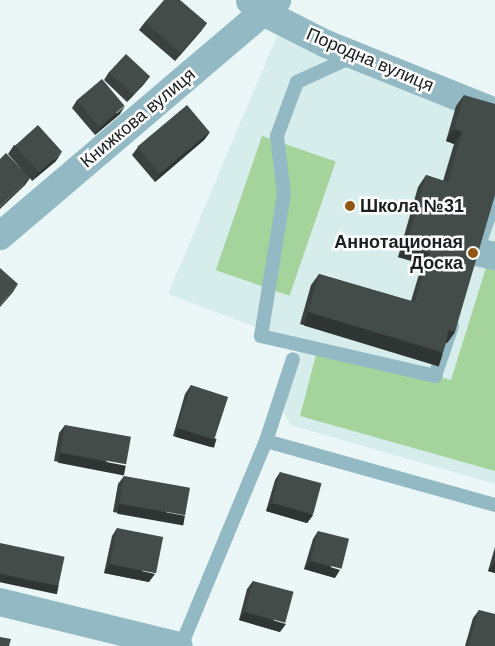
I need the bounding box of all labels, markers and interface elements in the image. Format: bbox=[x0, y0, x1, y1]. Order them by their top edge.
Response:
street label: Породна вулиця bbox=[303, 23, 437, 97]
street label: Книжкова вулиця bbox=[76, 64, 200, 172]
place label: Школа №31 bbox=[360, 195, 464, 217]
marker: Школа №31 bbox=[344, 200, 356, 212]
place label: Аннотационая Доска bbox=[334, 232, 463, 274]
marker: Аннотационая Доска bbox=[467, 247, 479, 259]

